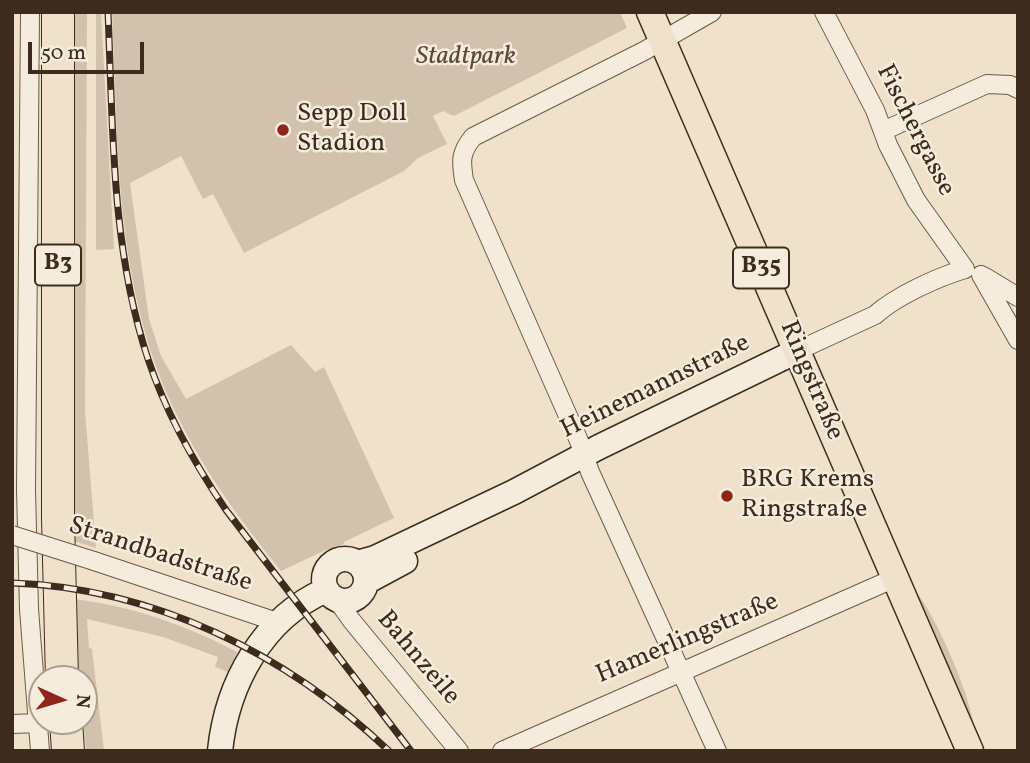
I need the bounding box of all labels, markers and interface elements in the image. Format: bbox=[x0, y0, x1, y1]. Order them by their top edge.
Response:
scale bar bbox=[32, 28, 147, 72]
text: 50 m bbox=[41, 39, 86, 68]
park label: Stadtpark bbox=[416, 42, 516, 74]
street label: Fischergasse bbox=[868, 60, 960, 202]
place label: Sepp Doll Stadion bbox=[297, 99, 407, 160]
marker: Sepp Doll Stadion bbox=[275, 122, 291, 138]
road number: B3 bbox=[35, 244, 81, 286]
road number: B35 bbox=[733, 247, 789, 288]
street label: Ringstraße bbox=[771, 317, 849, 445]
street label: Heinemannstraße bbox=[556, 329, 756, 447]
place label: BRG Krems Ringstraße bbox=[741, 465, 874, 526]
marker: BRG Krems Ringstraße bbox=[719, 488, 735, 504]
street label: Strandbadstraße bbox=[64, 512, 256, 600]
street label: Hamerlingstraße bbox=[592, 588, 784, 692]
street label: Bahnzeile bbox=[369, 606, 465, 712]
north arrow bbox=[28, 665, 98, 735]
text: N bbox=[69, 694, 95, 709]

